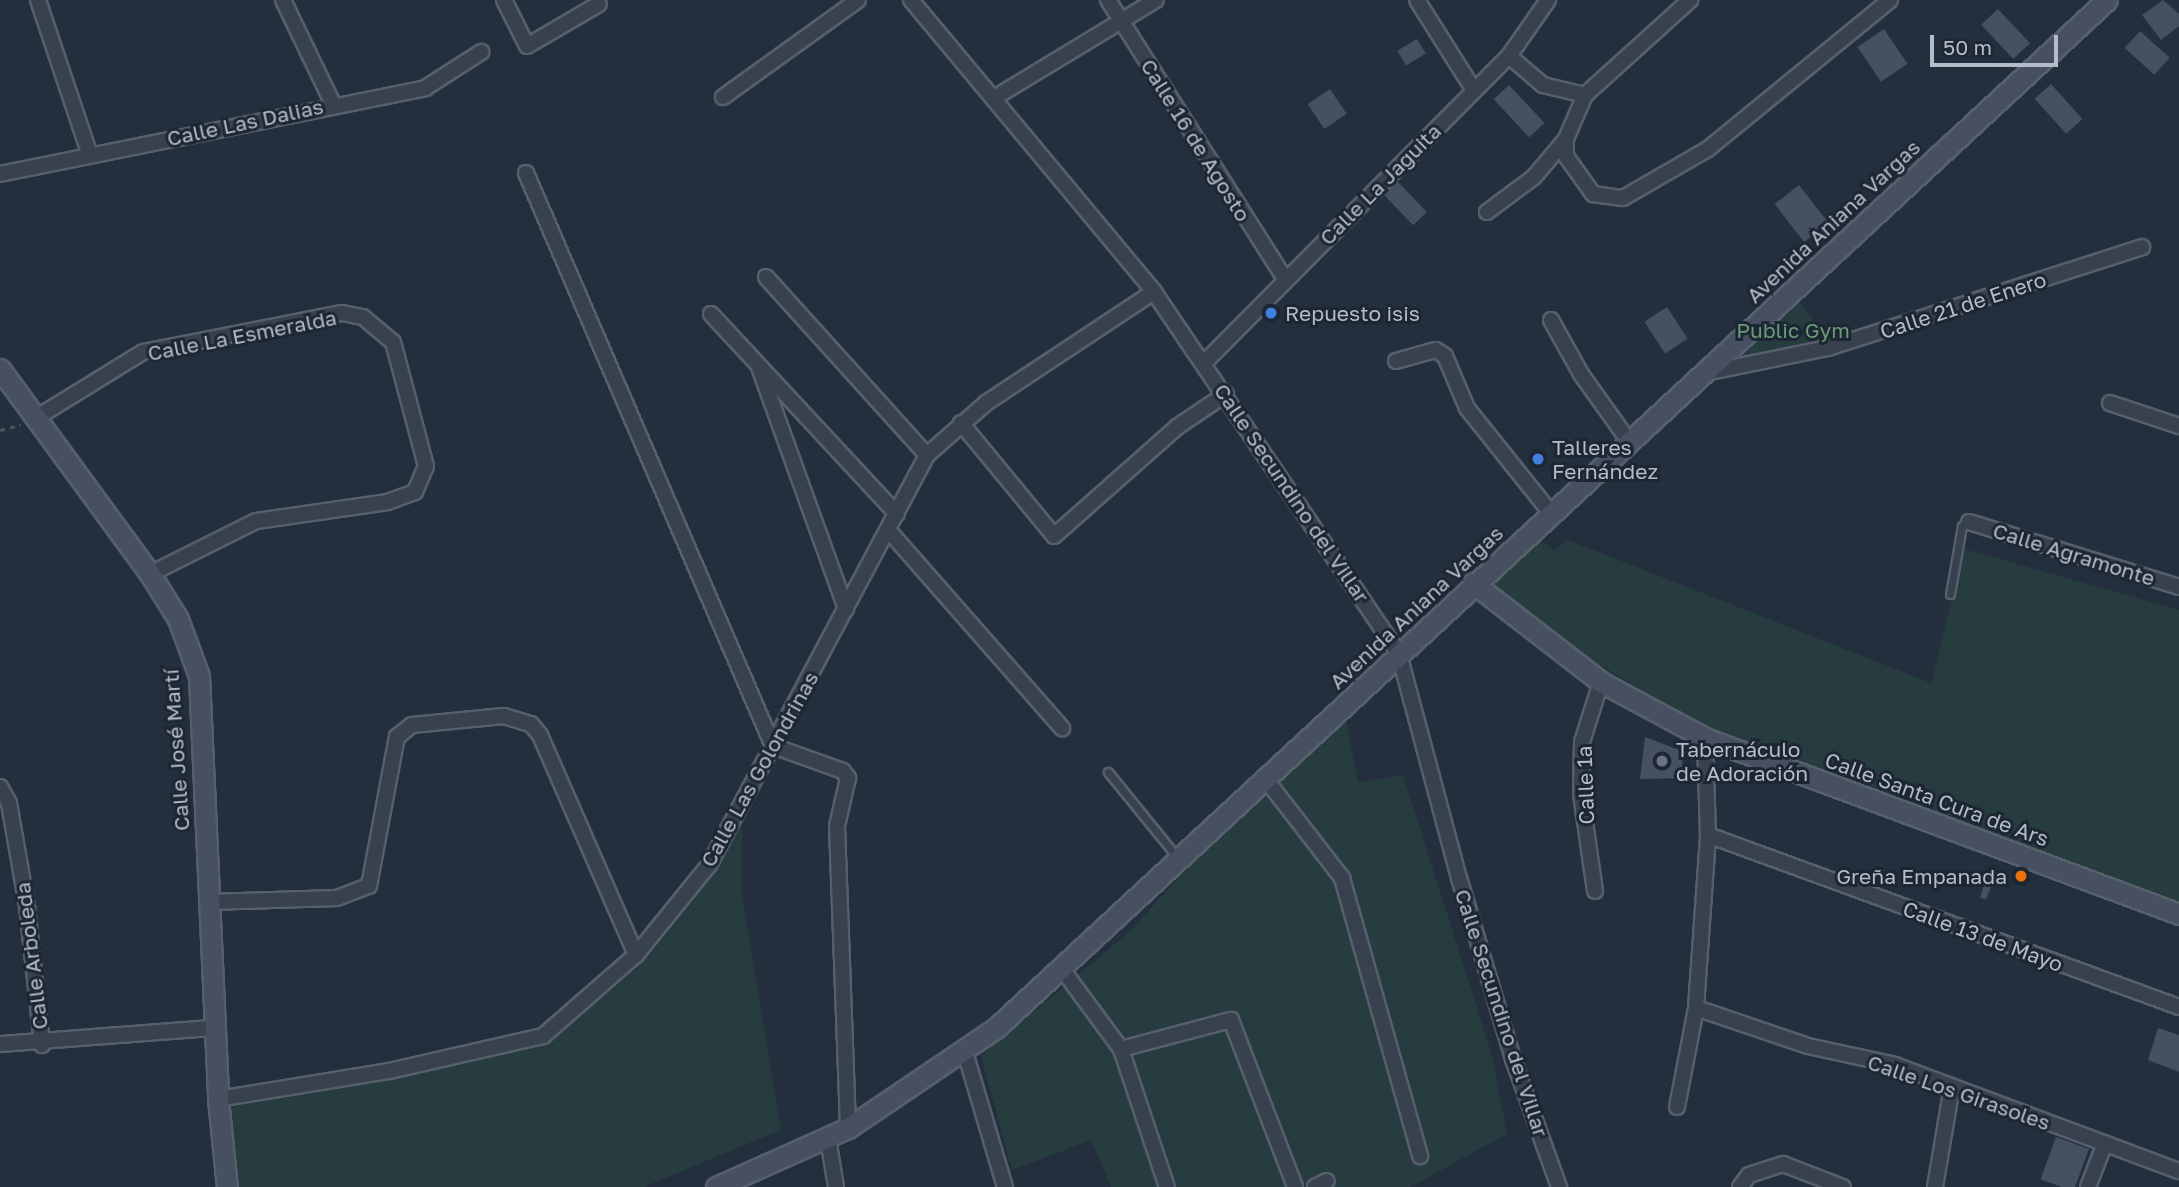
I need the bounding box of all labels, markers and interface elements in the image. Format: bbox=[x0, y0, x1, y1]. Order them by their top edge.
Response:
scale bar bbox=[1934, 21, 2062, 65]
text: 50 m bbox=[1943, 34, 1992, 60]
street label: Calle 16 de Agosto bbox=[1136, 54, 1256, 226]
street label: Calle Las Dalias bbox=[165, 93, 325, 151]
street label: Calle La Jaguita bbox=[1314, 118, 1446, 250]
street label: Avenida Aniana Vargas bbox=[1741, 134, 1925, 308]
street label: Calle 21 de Enero bbox=[1877, 266, 2049, 344]
place label: Repuesto isis bbox=[1285, 300, 1420, 326]
street label: Calle La Esmeralda bbox=[145, 304, 339, 366]
marker: Repuesto isis bbox=[1263, 305, 1279, 321]
park label: Public Gym bbox=[1736, 317, 1850, 343]
street label: Calle Secundino del Villar bbox=[1209, 379, 1375, 607]
place label: Talleres Fernández bbox=[1552, 434, 1658, 484]
marker: Talleres Fernández bbox=[1530, 451, 1546, 467]
street label: Calle Agramonte bbox=[1990, 517, 2158, 591]
street label: Avenida Aniana Vargas bbox=[1324, 520, 1508, 694]
street label: Calle Las Golondrinas bbox=[695, 667, 823, 871]
street label: Calle José Martí bbox=[158, 668, 194, 832]
place label: Tabernáculo de Adoración bbox=[1676, 736, 1808, 786]
street label: Calle 1ª bbox=[1571, 745, 1599, 825]
street label: Calle Santa Cura de Ars bbox=[1822, 747, 2052, 851]
marker: Tabernáculo de Adoración bbox=[1654, 753, 1670, 769]
place label: Greña Empanada bbox=[1836, 863, 2007, 889]
marker: Greña Empanada bbox=[2013, 868, 2029, 884]
street label: Calle Arboleda bbox=[9, 881, 53, 1031]
street label: Calle Secundino del Villar bbox=[1450, 886, 1554, 1140]
street label: Calle 13 de Mayo bbox=[1900, 895, 2066, 977]
street label: Calle Los Girasoles bbox=[1864, 1049, 2054, 1135]

